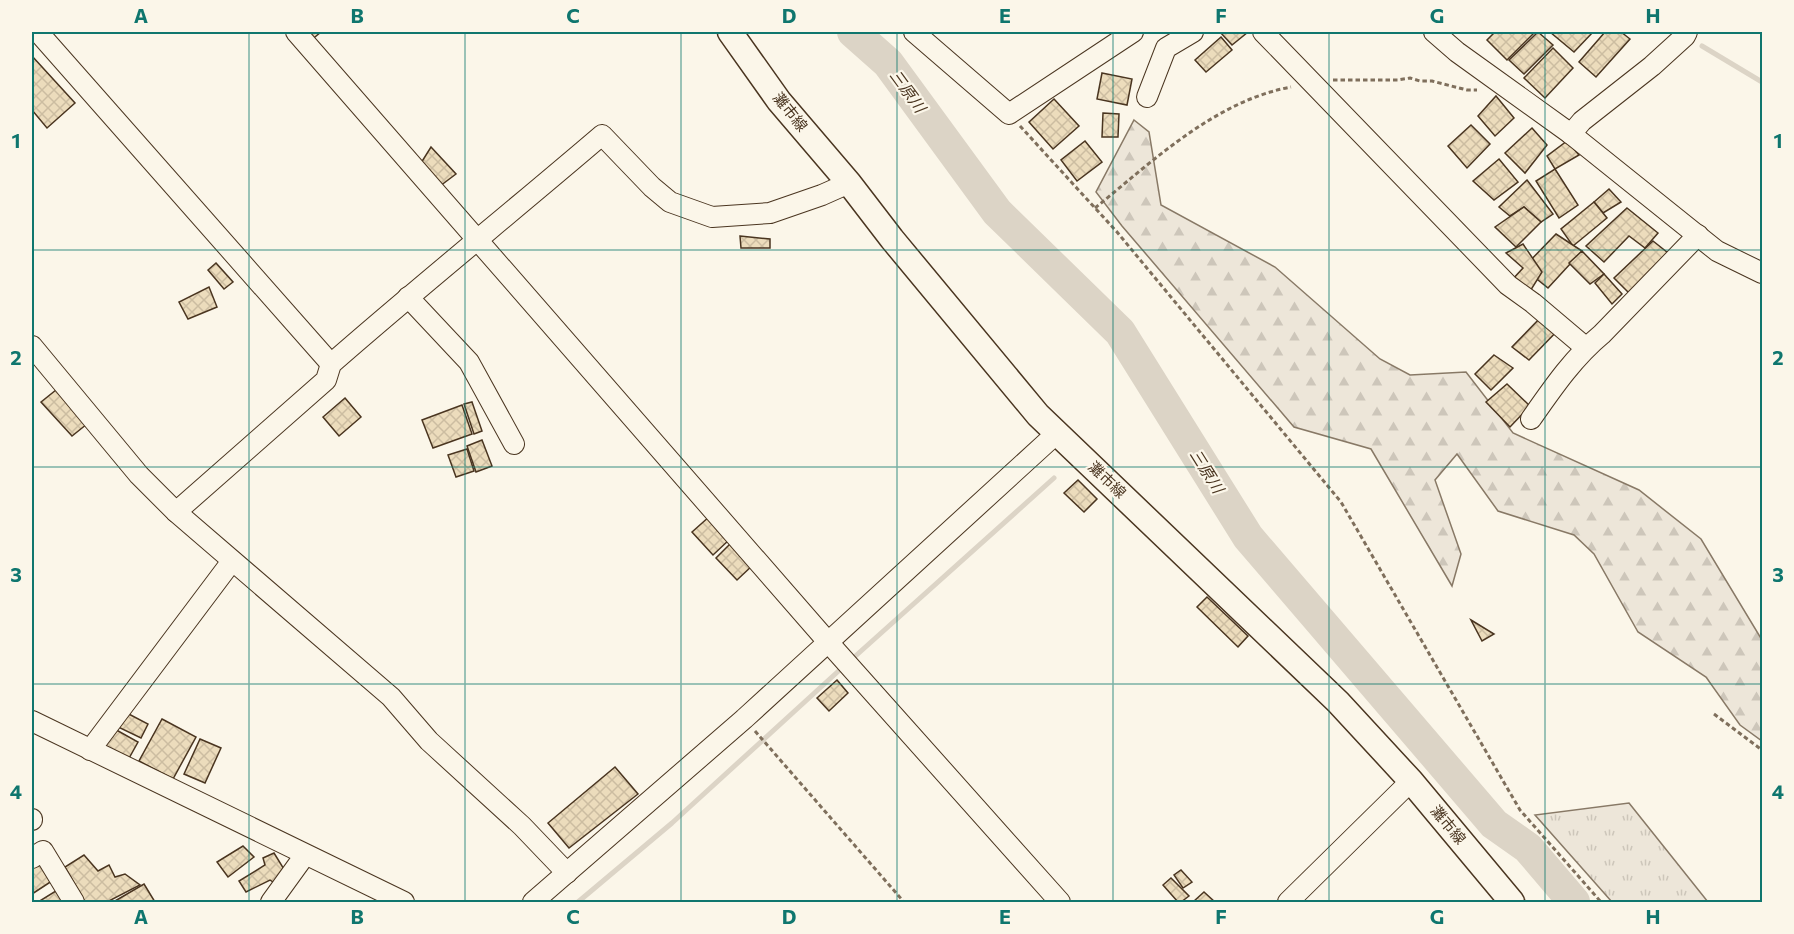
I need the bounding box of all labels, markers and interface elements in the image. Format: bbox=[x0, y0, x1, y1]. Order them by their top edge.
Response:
text: A bbox=[134, 3, 148, 27]
text: B bbox=[350, 3, 364, 27]
text: C bbox=[566, 3, 580, 27]
text: D bbox=[782, 3, 796, 27]
text: E bbox=[999, 3, 1011, 27]
text: F bbox=[1215, 3, 1227, 27]
text: G bbox=[1430, 3, 1444, 27]
text: H bbox=[1646, 3, 1661, 27]
water label: 三原川 bbox=[887, 66, 931, 117]
street label: 灘市線 bbox=[770, 88, 812, 135]
text: 1 bbox=[11, 128, 21, 152]
text: 1 bbox=[1773, 128, 1783, 152]
text: 2 bbox=[10, 345, 22, 369]
text: 2 bbox=[1772, 345, 1784, 369]
water label: 三原川 bbox=[1187, 445, 1229, 498]
street label: 灘市線 bbox=[1085, 457, 1130, 501]
text: 3 bbox=[10, 562, 22, 586]
text: 3 bbox=[1772, 562, 1784, 586]
text: 4 bbox=[10, 779, 22, 803]
text: 4 bbox=[1772, 779, 1784, 803]
street label: 灘市線 bbox=[1427, 801, 1470, 847]
text: A bbox=[134, 904, 148, 928]
text: B bbox=[350, 904, 364, 928]
text: C bbox=[566, 904, 580, 928]
text: D bbox=[782, 904, 796, 928]
text: E bbox=[999, 904, 1011, 928]
text: F bbox=[1215, 904, 1227, 928]
text: G bbox=[1430, 904, 1444, 928]
text: H bbox=[1646, 904, 1661, 928]

